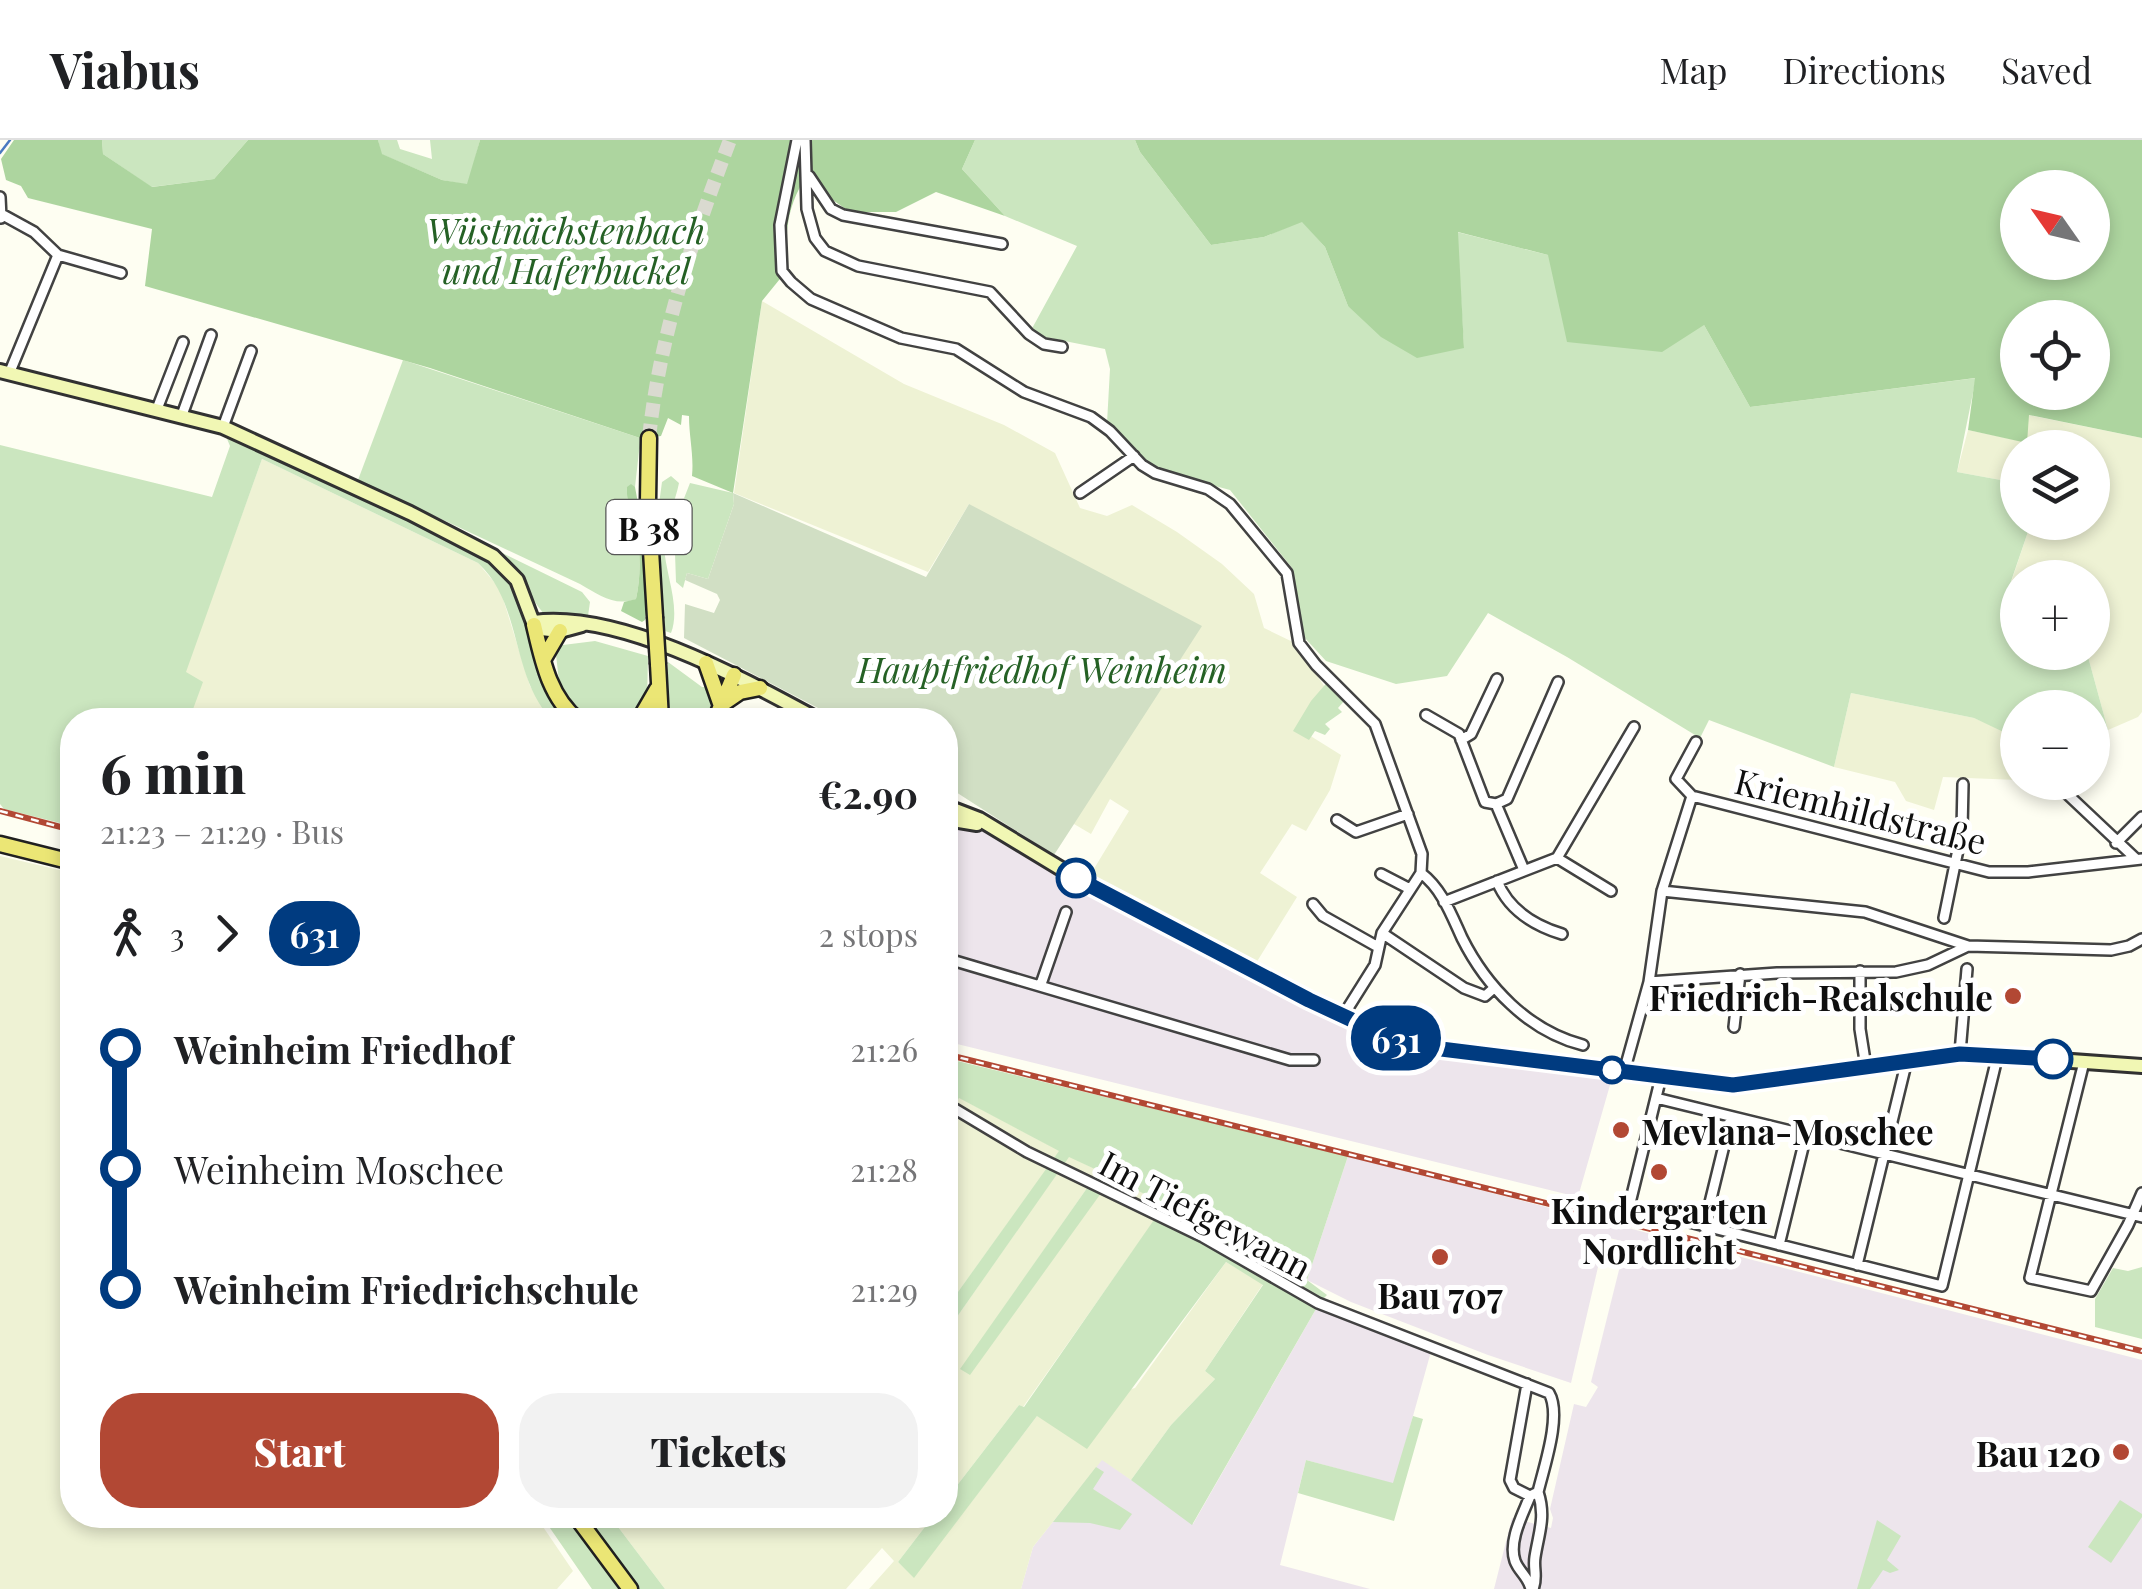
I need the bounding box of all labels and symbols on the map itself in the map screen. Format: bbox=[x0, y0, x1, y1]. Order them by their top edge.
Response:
north arrow bbox=[2000, 170, 2110, 280]
park label: Wüstnächstenbach und Haferbuckel bbox=[427, 206, 705, 293]
road number: B 38 bbox=[606, 500, 692, 554]
park label: Hauptfriedhof Weinheim bbox=[855, 645, 1227, 692]
street label: Kriemhildstraße bbox=[1730, 756, 1992, 864]
unlabelled marker bbox=[1057, 859, 1095, 897]
place label: Friedrich-Realschule bbox=[1649, 973, 1993, 1020]
marker: Friedrich-Realschule bbox=[2002, 985, 2024, 1007]
line badge: 631 bbox=[1338, 1006, 1454, 1070]
unlabelled marker bbox=[2034, 1040, 2072, 1078]
unlabelled marker bbox=[1599, 1057, 1625, 1083]
place label: Mevlana-Moschee bbox=[1641, 1107, 1934, 1154]
marker: Mevlana-Moschee bbox=[1610, 1119, 1632, 1141]
street label: Im Tiefgewann bbox=[1092, 1138, 1320, 1290]
marker: Kindergarten Nordlicht bbox=[1648, 1161, 1670, 1183]
place label: Kindergarten Nordlicht bbox=[1551, 1186, 1768, 1273]
marker: Bau 707 bbox=[1429, 1246, 1451, 1268]
place label: Bau 707 bbox=[1377, 1271, 1503, 1318]
place label: Bau 120 bbox=[1976, 1429, 2101, 1476]
marker: Bau 120 bbox=[2110, 1441, 2132, 1463]

